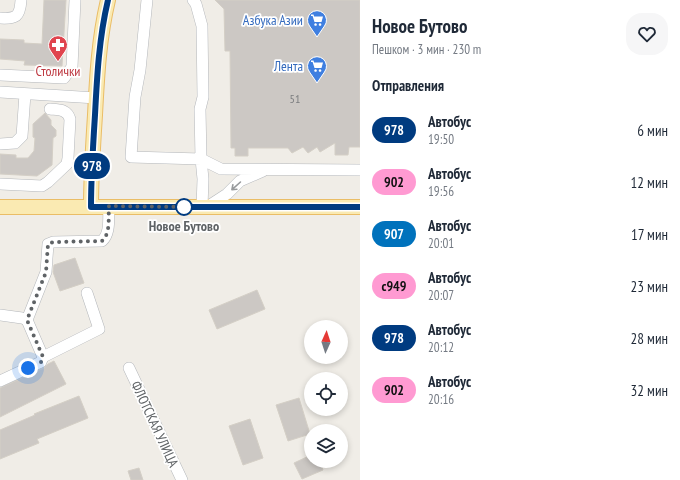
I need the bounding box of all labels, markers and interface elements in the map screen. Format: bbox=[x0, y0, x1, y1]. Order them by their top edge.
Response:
supermarket icon: Азбука Азии bbox=[306, 9, 328, 37]
place label: Азбука Азии bbox=[243, 11, 303, 29]
button: heart bbox=[626, 13, 668, 55]
text: Новое Бутово bbox=[372, 14, 467, 38]
pharmacy icon: Столички bbox=[47, 34, 69, 62]
text: Пешком · 3 мин · 230 m bbox=[372, 41, 481, 58]
supermarket icon: Лента bbox=[306, 55, 328, 83]
place label: Лента bbox=[273, 57, 303, 75]
place label: Столички bbox=[35, 62, 81, 80]
text: Отправления bbox=[372, 76, 444, 95]
house number: 51 bbox=[290, 91, 300, 106]
text: Автобус bbox=[428, 112, 471, 131]
text: 978 bbox=[384, 121, 404, 139]
text: 6 мин bbox=[637, 121, 668, 140]
text: 19:50 bbox=[428, 131, 454, 148]
line badge: 978 bbox=[69, 153, 115, 179]
text: 978 bbox=[82, 157, 102, 175]
text: Автобус bbox=[428, 164, 471, 183]
text: 902 bbox=[384, 173, 404, 191]
text: 12 мин bbox=[630, 173, 668, 192]
one-way arrow bbox=[230, 181, 241, 190]
text: 19:56 bbox=[428, 183, 454, 200]
marker: Новое Бутово bbox=[175, 198, 193, 216]
text: Автобус bbox=[428, 216, 471, 235]
place label: Новое Бутово bbox=[149, 217, 219, 235]
text: 907 bbox=[384, 225, 404, 243]
text: 17 мин bbox=[631, 225, 668, 244]
text: 20:01 bbox=[428, 235, 454, 252]
text: Автобус bbox=[428, 268, 471, 287]
text: с949 bbox=[382, 277, 406, 295]
text: 23 мин bbox=[630, 277, 668, 296]
text: 20:07 bbox=[428, 287, 454, 304]
north arrow bbox=[304, 320, 348, 364]
map controls bbox=[304, 320, 348, 468]
text: Автобус bbox=[428, 320, 471, 339]
text: 978 bbox=[384, 329, 404, 347]
text: 28 мин bbox=[630, 329, 668, 348]
text: 20:12 bbox=[428, 339, 454, 356]
your location bbox=[18, 358, 38, 378]
button: locate bbox=[304, 372, 348, 416]
text: Автобус bbox=[428, 372, 471, 391]
street label: ФЛОТСКАЯ УЛИЦА bbox=[127, 378, 183, 470]
text: 902 bbox=[384, 381, 404, 399]
text: 32 мин bbox=[630, 381, 668, 400]
text: 20:16 bbox=[428, 391, 454, 408]
button: layers bbox=[304, 424, 348, 468]

